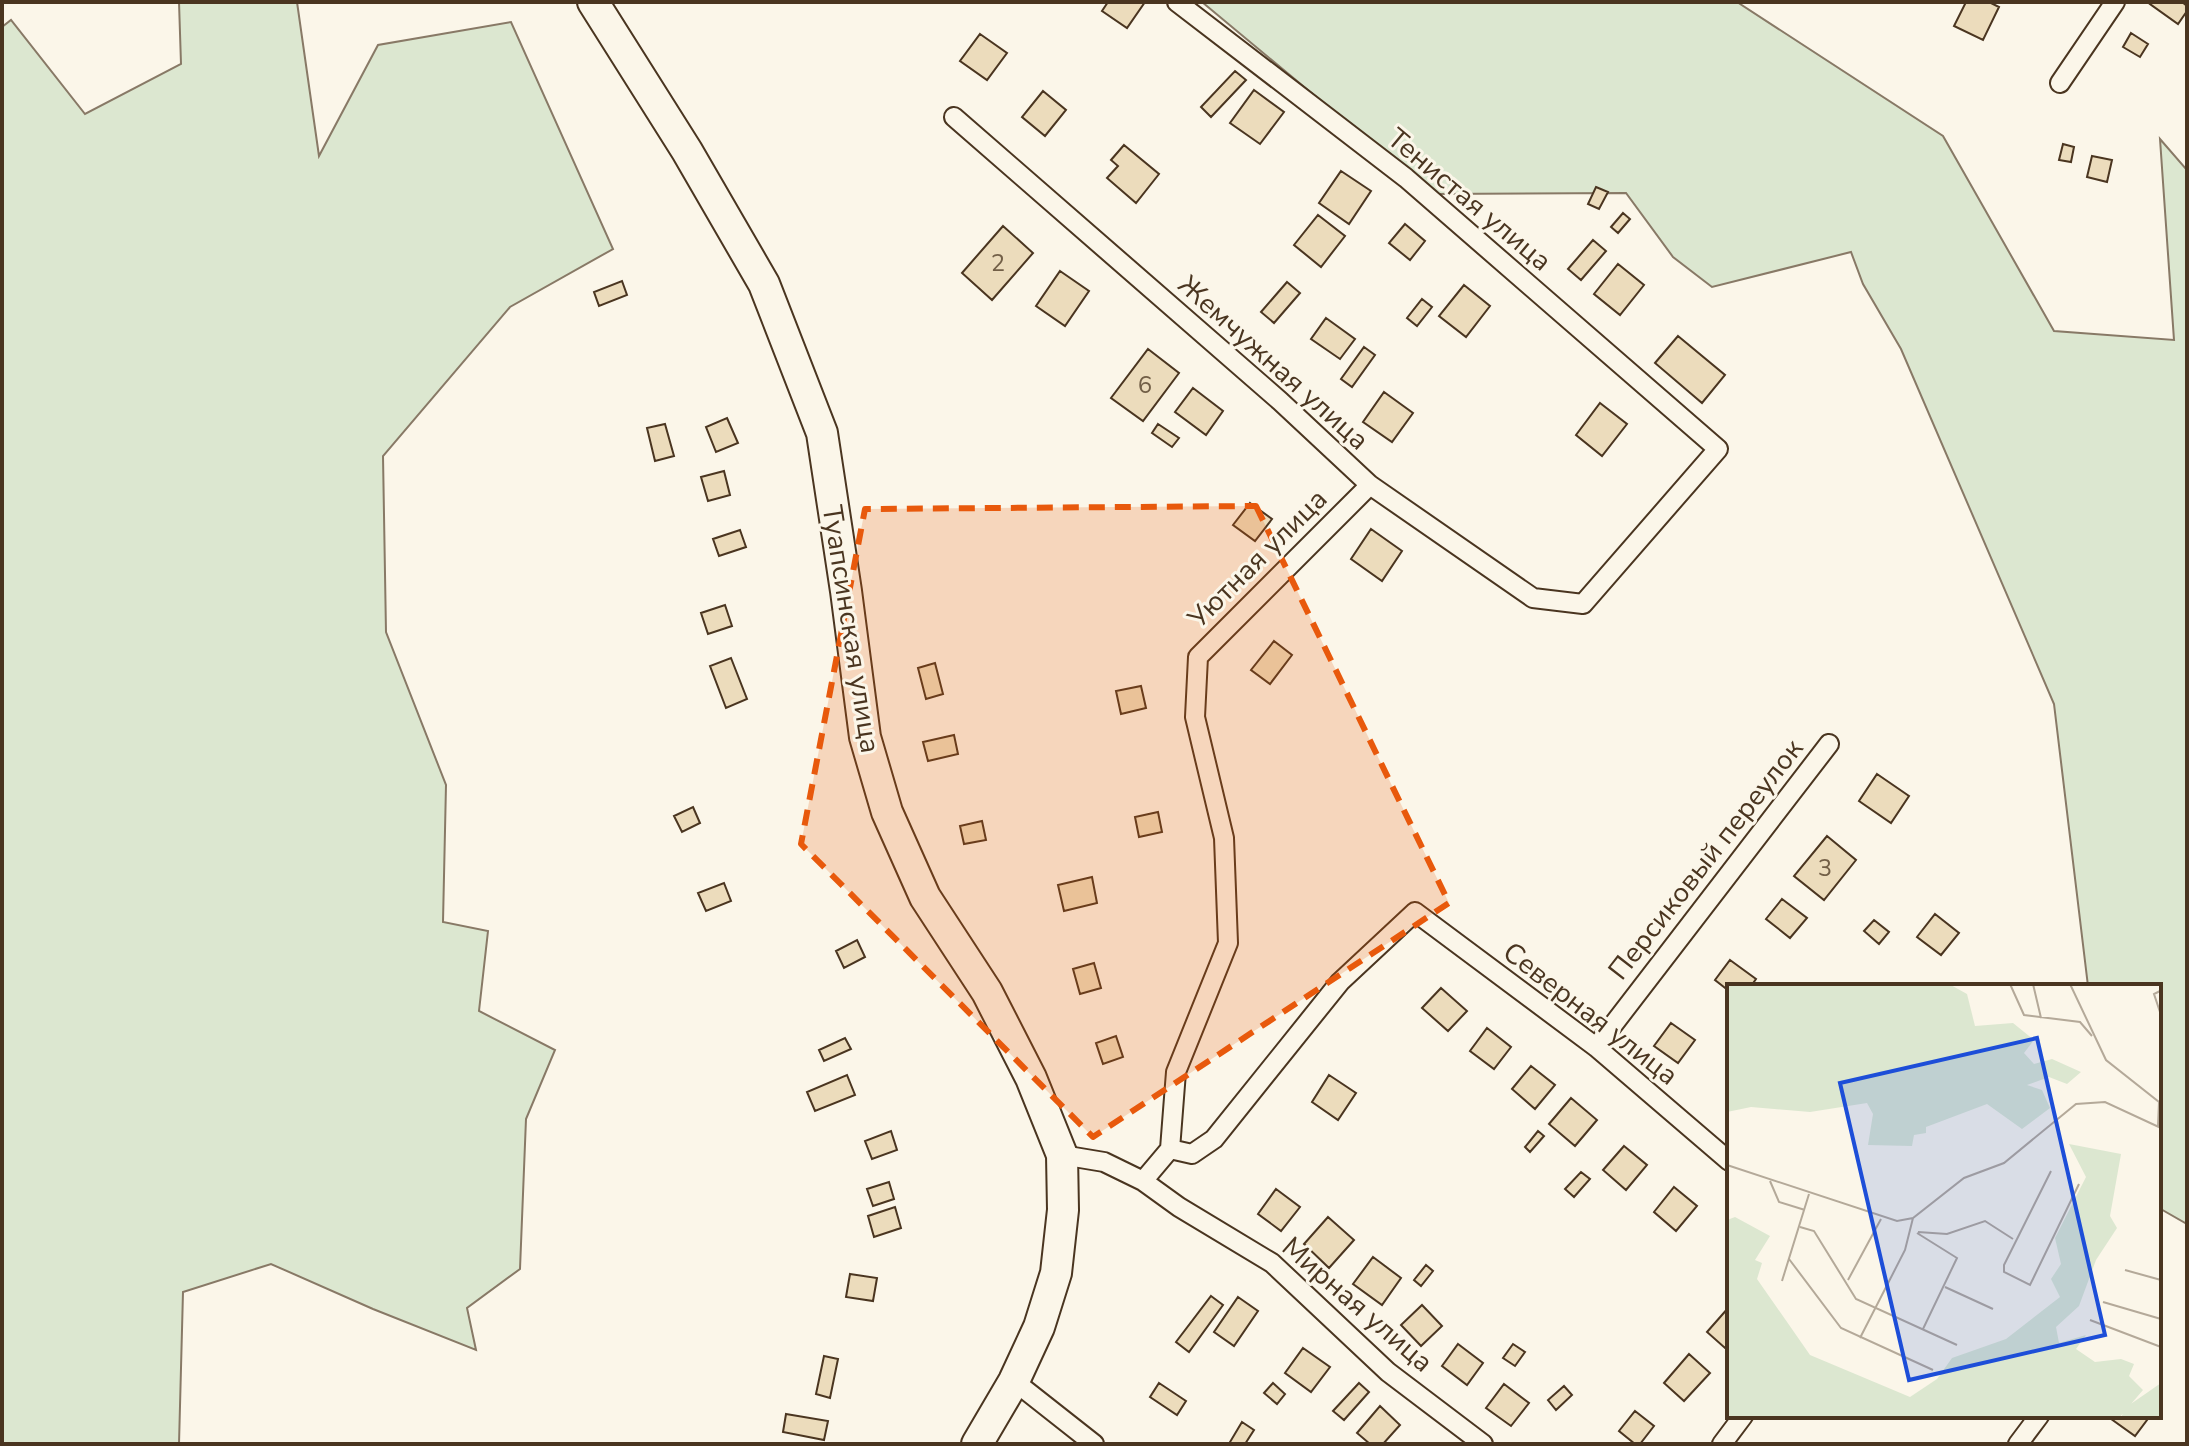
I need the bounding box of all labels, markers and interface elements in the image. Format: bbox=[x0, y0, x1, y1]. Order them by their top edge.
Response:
street label: Тенистая улица bbox=[1379, 120, 1560, 280]
house number: 2 bbox=[991, 247, 1005, 279]
street label: Жемчужная улица bbox=[1170, 267, 1377, 459]
house number: 6 bbox=[1138, 369, 1152, 401]
street label: Уютная улица bbox=[1179, 481, 1336, 637]
street label: Туапсинская улица bbox=[813, 503, 889, 756]
street label: Персиковый переулок bbox=[1600, 731, 1812, 988]
house number: 3 bbox=[1818, 852, 1832, 884]
street label: Северная улица bbox=[1495, 933, 1686, 1094]
inset map bbox=[1727, 984, 2161, 1418]
street label: Мирная улица bbox=[1274, 1228, 1441, 1381]

